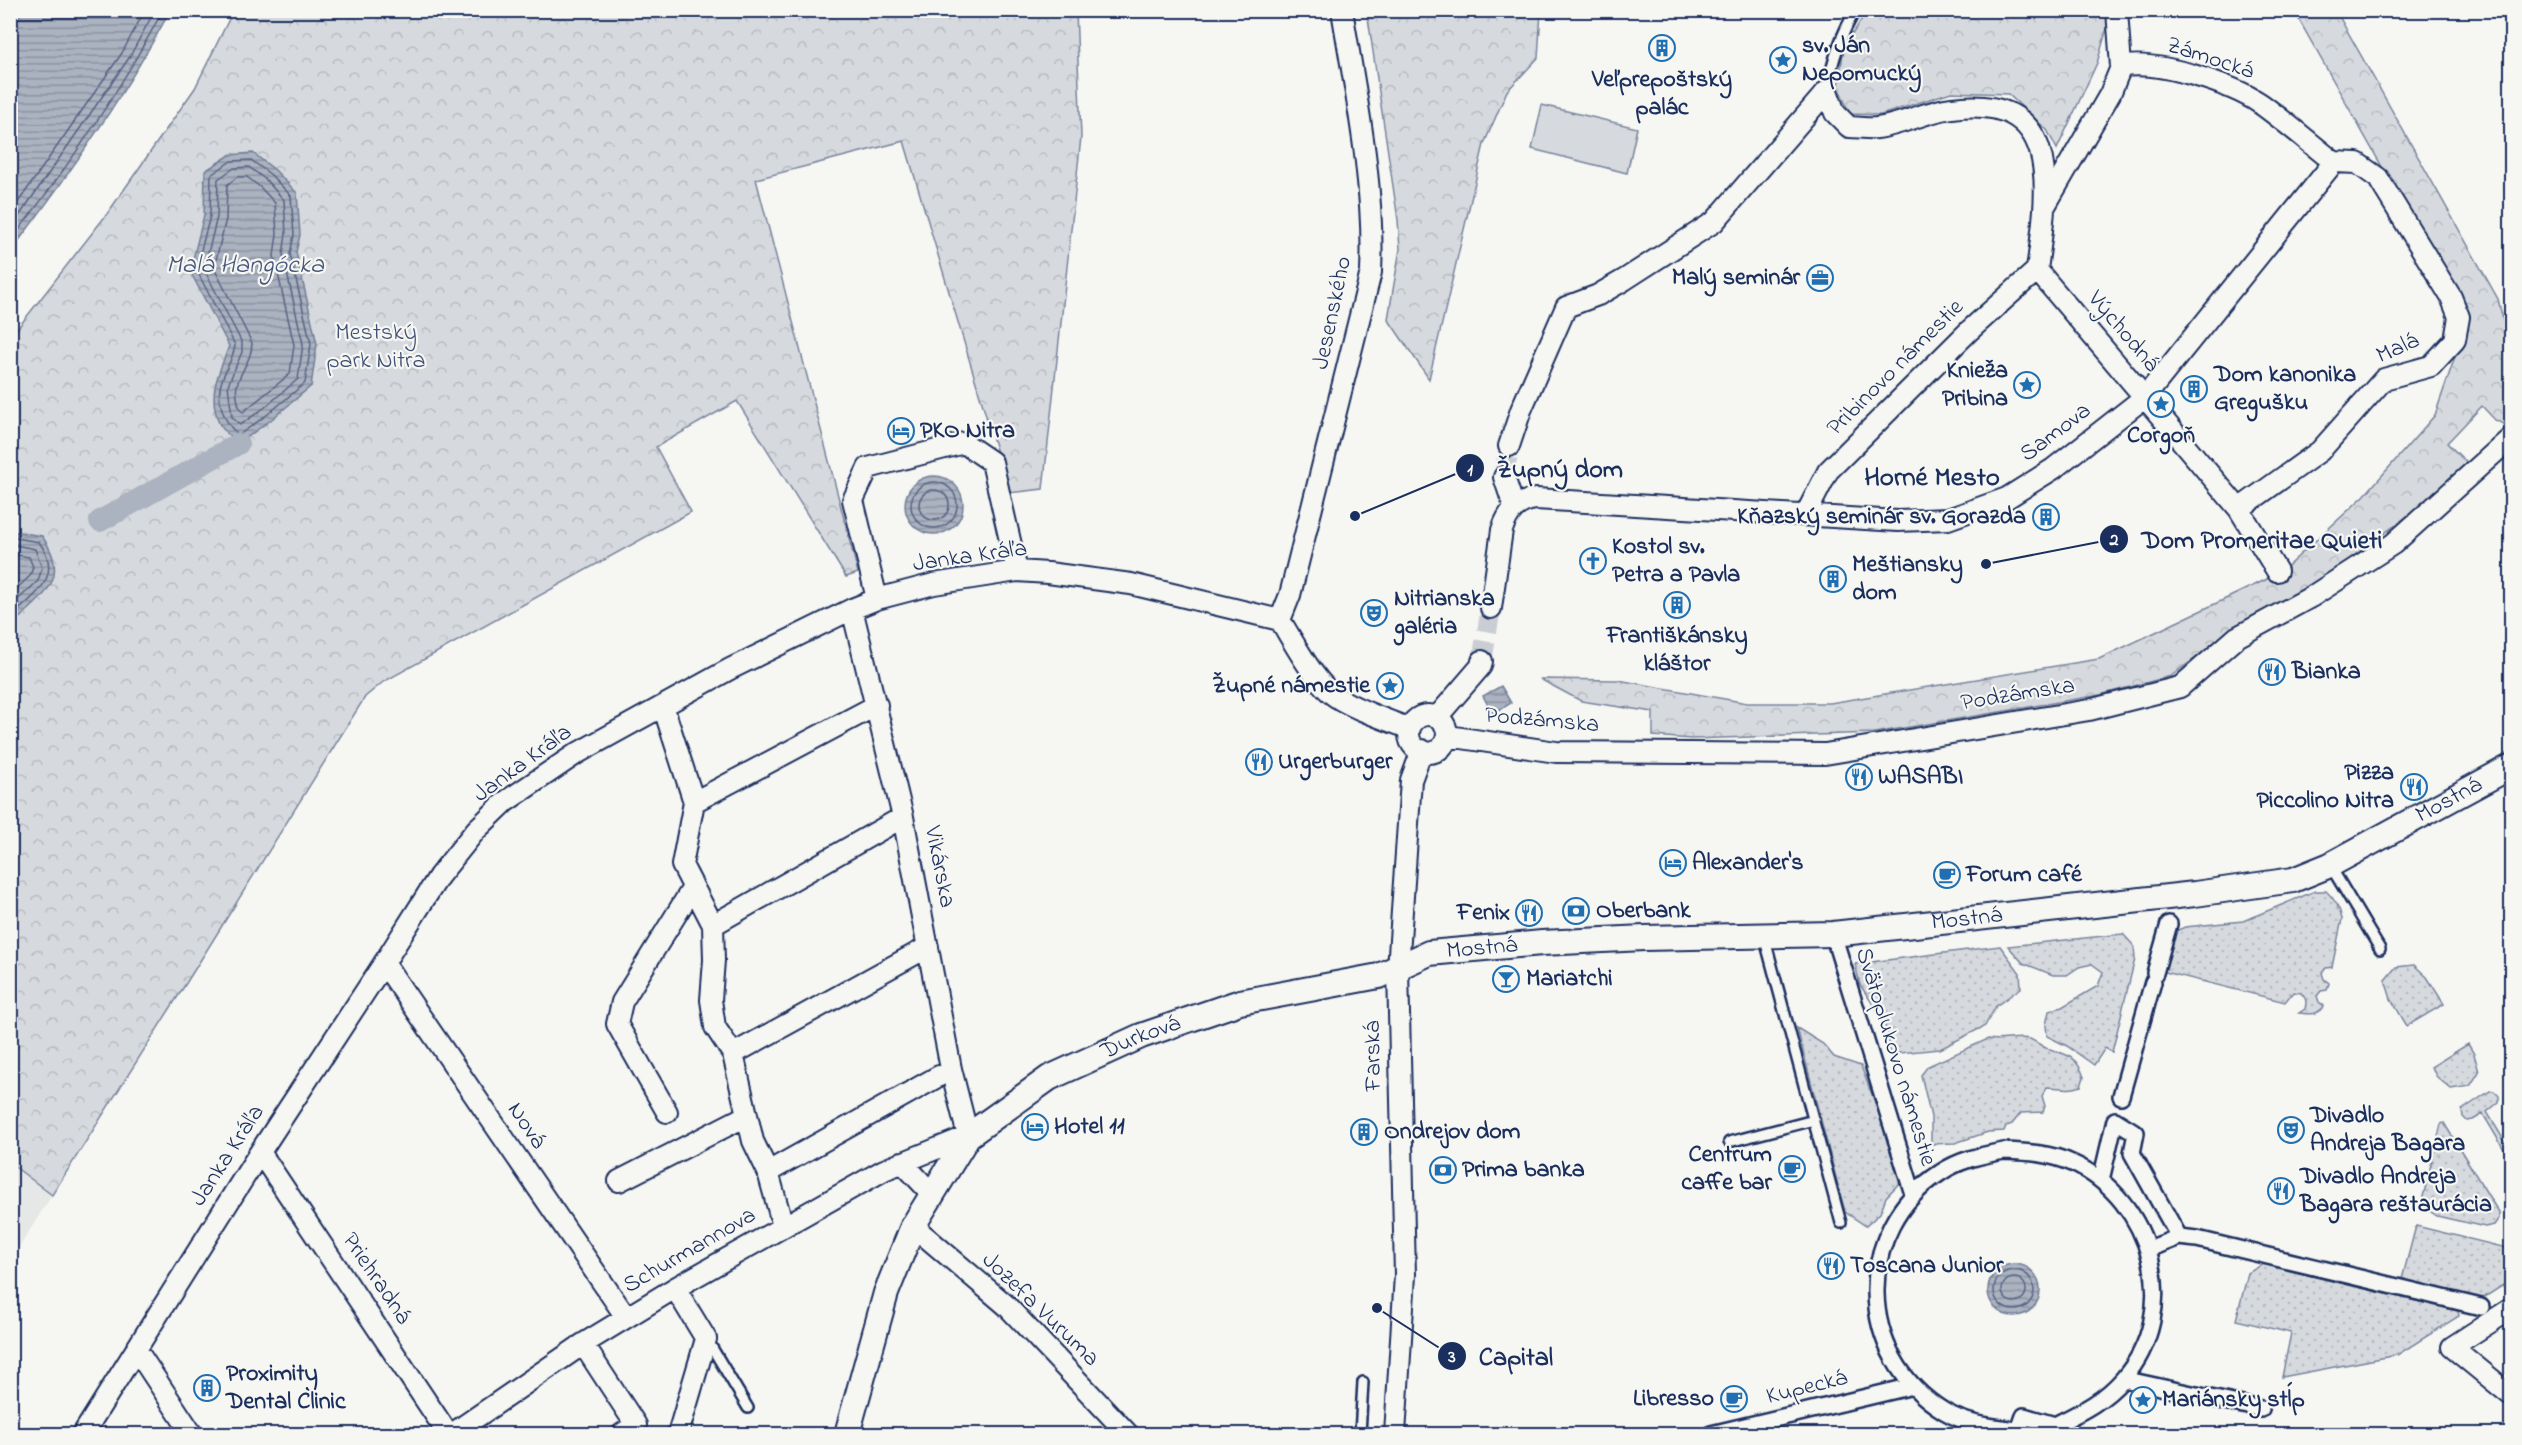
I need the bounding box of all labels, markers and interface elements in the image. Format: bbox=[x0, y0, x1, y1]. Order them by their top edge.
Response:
street label: Zámocká bbox=[2162, 28, 2258, 90]
place label: sv. Ján Nepomucký bbox=[1802, 29, 1921, 93]
building icon: Veľprepoštský palác bbox=[1647, 33, 1677, 63]
place icon: sv. Ján Nepomucký bbox=[1768, 45, 1798, 75]
place label: Veľprepoštský palác bbox=[1591, 63, 1732, 126]
water label: Malá Hangócka bbox=[166, 247, 325, 285]
street label: Jesenského bbox=[1304, 253, 1362, 373]
place label: Malý seminár bbox=[1672, 261, 1801, 297]
office icon: Malý seminár bbox=[1805, 263, 1835, 293]
street label: Východná bbox=[2077, 283, 2168, 381]
street label: Pribinovo námestie bbox=[1819, 291, 1973, 445]
park label: Mestský park Nitra bbox=[327, 316, 425, 379]
street label: Malá bbox=[2371, 324, 2425, 374]
place label: Knieža Pribina bbox=[1942, 354, 2008, 417]
place label: Dom kanonika Gregušku bbox=[2213, 358, 2356, 422]
place icon: Knieža Pribina bbox=[2012, 370, 2042, 400]
building icon: Dom kanonika Gregušku bbox=[2179, 374, 2209, 404]
place icon: Corgoň bbox=[2146, 389, 2176, 419]
street label: Samova bbox=[2013, 394, 2099, 472]
place label: PKO Nitra bbox=[920, 414, 1015, 449]
hotel icon: PKO Nitra bbox=[886, 416, 916, 446]
place label: Corgoň bbox=[2127, 419, 2195, 455]
callout: Župný dom bbox=[1455, 446, 1635, 490]
text: Župný dom bbox=[1497, 452, 1623, 490]
text: 1 bbox=[1467, 458, 1473, 484]
district label: Horné Mesto bbox=[1864, 459, 2000, 498]
place label: Kňazský seminár sv. Gorazda bbox=[1737, 500, 2026, 536]
building icon: Kňazský seminár sv. Gorazda bbox=[2031, 502, 2061, 532]
callout: Dom Promeritae Quieti bbox=[2099, 517, 2395, 561]
text: Dom Promeritae Quieti bbox=[2140, 523, 2383, 561]
text: 2 bbox=[2109, 528, 2119, 554]
place label: Kostol sv. Petra a Pavla bbox=[1612, 530, 1740, 593]
street label: Janka Kráľa bbox=[911, 532, 1029, 582]
church icon: Kostol sv. Petra a Pavla bbox=[1578, 546, 1608, 576]
place label: Meštiansky dom bbox=[1852, 548, 1963, 611]
building icon: Meštiansky dom bbox=[1818, 564, 1848, 594]
place label: Nitrianska galéria bbox=[1393, 582, 1495, 646]
building icon: Františkánsky kláštor bbox=[1662, 590, 1692, 620]
theatre icon: Nitrianska galéria bbox=[1359, 598, 1389, 628]
place label: Františkánsky kláštor bbox=[1605, 619, 1748, 682]
place label: Bianka bbox=[2291, 655, 2361, 690]
restaurant icon: Bianka bbox=[2257, 657, 2287, 687]
place label: Župné námestie bbox=[1212, 669, 1371, 704]
street label: Podzámska bbox=[1959, 669, 2077, 721]
place icon: Župné námestie bbox=[1375, 671, 1405, 701]
street label: Podzámska bbox=[1483, 699, 1601, 743]
street label: Janka Kráľa bbox=[466, 716, 580, 812]
place label: Urgerburger bbox=[1278, 745, 1393, 781]
restaurant icon: Urgerburger bbox=[1244, 747, 1274, 777]
place label: Pizza Piccolino Nitra bbox=[2257, 756, 2394, 819]
place label: WASABI bbox=[1878, 760, 1963, 795]
restaurant icon: WASABI bbox=[1844, 762, 1874, 792]
street label: Mostná bbox=[2409, 768, 2489, 833]
restaurant icon: Pizza Piccolino Nitra bbox=[2399, 772, 2429, 802]
street label: Vikárska bbox=[914, 822, 964, 911]
place label: Alexander's bbox=[1692, 846, 1804, 881]
hotel icon: Alexander's bbox=[1658, 848, 1688, 878]
place label: Forum café bbox=[1965, 858, 2083, 893]
cafe icon: Forum café bbox=[1932, 860, 1962, 890]
place label: Oberbank bbox=[1596, 894, 1691, 929]
place label: Fenix bbox=[1456, 896, 1510, 931]
bank icon: Oberbank bbox=[1561, 896, 1591, 926]
restaurant icon: Fenix bbox=[1514, 898, 1544, 928]
street label: Mostná bbox=[1929, 898, 2004, 941]
street label: Mostná bbox=[1445, 928, 1519, 969]
street label: Svätoplukovo námestie bbox=[1845, 943, 1945, 1171]
place label: Mariatchi bbox=[1526, 962, 1613, 997]
bar icon: Mariatchi bbox=[1491, 964, 1521, 994]
street label: Ďurková bbox=[1094, 1006, 1185, 1070]
street label: Farská bbox=[1356, 1020, 1392, 1093]
street label: Nová bbox=[497, 1095, 555, 1157]
street label: Janka Kráľa bbox=[182, 1098, 274, 1214]
place label: Divadlo Andreja Bagara bbox=[2309, 1099, 2465, 1163]
place label: Hotel 11 bbox=[1054, 1110, 1125, 1145]
hotel icon: Hotel 11 bbox=[1020, 1112, 1050, 1142]
place label: Ondrejov dom bbox=[1384, 1115, 1521, 1150]
theatre icon: Divadlo Andreja Bagara bbox=[2276, 1115, 2306, 1145]
building icon: Ondrejov dom bbox=[1349, 1117, 1379, 1147]
place label: Centrum caffe bar bbox=[1681, 1138, 1773, 1201]
place label: Prima banka bbox=[1462, 1153, 1585, 1188]
cafe icon: Centrum caffe bar bbox=[1777, 1154, 1807, 1184]
bank icon: Prima banka bbox=[1428, 1155, 1458, 1185]
place label: Divadlo Andreja Bagara reštaurácia bbox=[2299, 1160, 2492, 1224]
restaurant icon: Divadlo Andreja Bagara reštaurácia bbox=[2266, 1176, 2296, 1206]
street label: Schurmannova bbox=[617, 1199, 763, 1303]
street label: Priehradná bbox=[332, 1226, 420, 1332]
street label: Jozefa Vuruma bbox=[973, 1244, 1107, 1376]
place label: Toscana Junior bbox=[1850, 1249, 2004, 1284]
restaurant icon: Toscana Junior bbox=[1816, 1251, 1846, 1281]
callout: Capital bbox=[1437, 1334, 1565, 1378]
text: Capital bbox=[1479, 1340, 1553, 1378]
text: 3 bbox=[1447, 1345, 1456, 1371]
place label: Proximity Dental Clinic bbox=[225, 1357, 347, 1420]
street label: Kupecká bbox=[1763, 1361, 1851, 1415]
building icon: Proximity Dental Clinic bbox=[192, 1373, 222, 1403]
place label: Mariánsky stĺp bbox=[2162, 1381, 2305, 1419]
place label: Libresso bbox=[1633, 1382, 1714, 1417]
cafe icon: Libresso bbox=[1719, 1384, 1749, 1414]
place icon: Mariánsky stĺp bbox=[2128, 1385, 2158, 1415]

